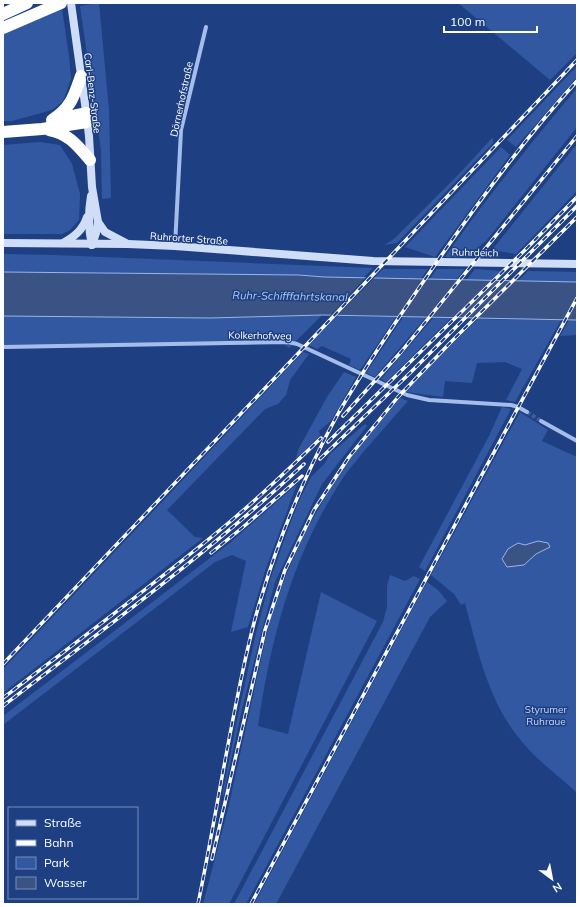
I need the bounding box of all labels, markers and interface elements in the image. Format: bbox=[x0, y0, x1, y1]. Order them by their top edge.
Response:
scale bar bbox=[444, 8, 537, 34]
text: 100 m bbox=[450, 14, 485, 29]
street label: Carl-Benz-Straße bbox=[81, 52, 104, 134]
street label: Dörnerhofstraße bbox=[167, 60, 196, 138]
street label: Ruhrorter Straße bbox=[150, 229, 228, 248]
street label: Ruhrdeich bbox=[452, 246, 499, 259]
water label: Ruhr-Schifffahrtskanal bbox=[232, 288, 348, 304]
street label: Kolkerhofweg bbox=[228, 328, 292, 343]
park label: Styrumer Ruhraue bbox=[525, 703, 568, 728]
legend bbox=[8, 807, 138, 899]
text: Straße bbox=[44, 815, 81, 830]
text: Bahn bbox=[44, 835, 73, 850]
text: Park bbox=[44, 855, 70, 870]
north arrow bbox=[532, 859, 572, 899]
text: Wasser bbox=[44, 875, 87, 890]
text: N bbox=[550, 879, 565, 896]

